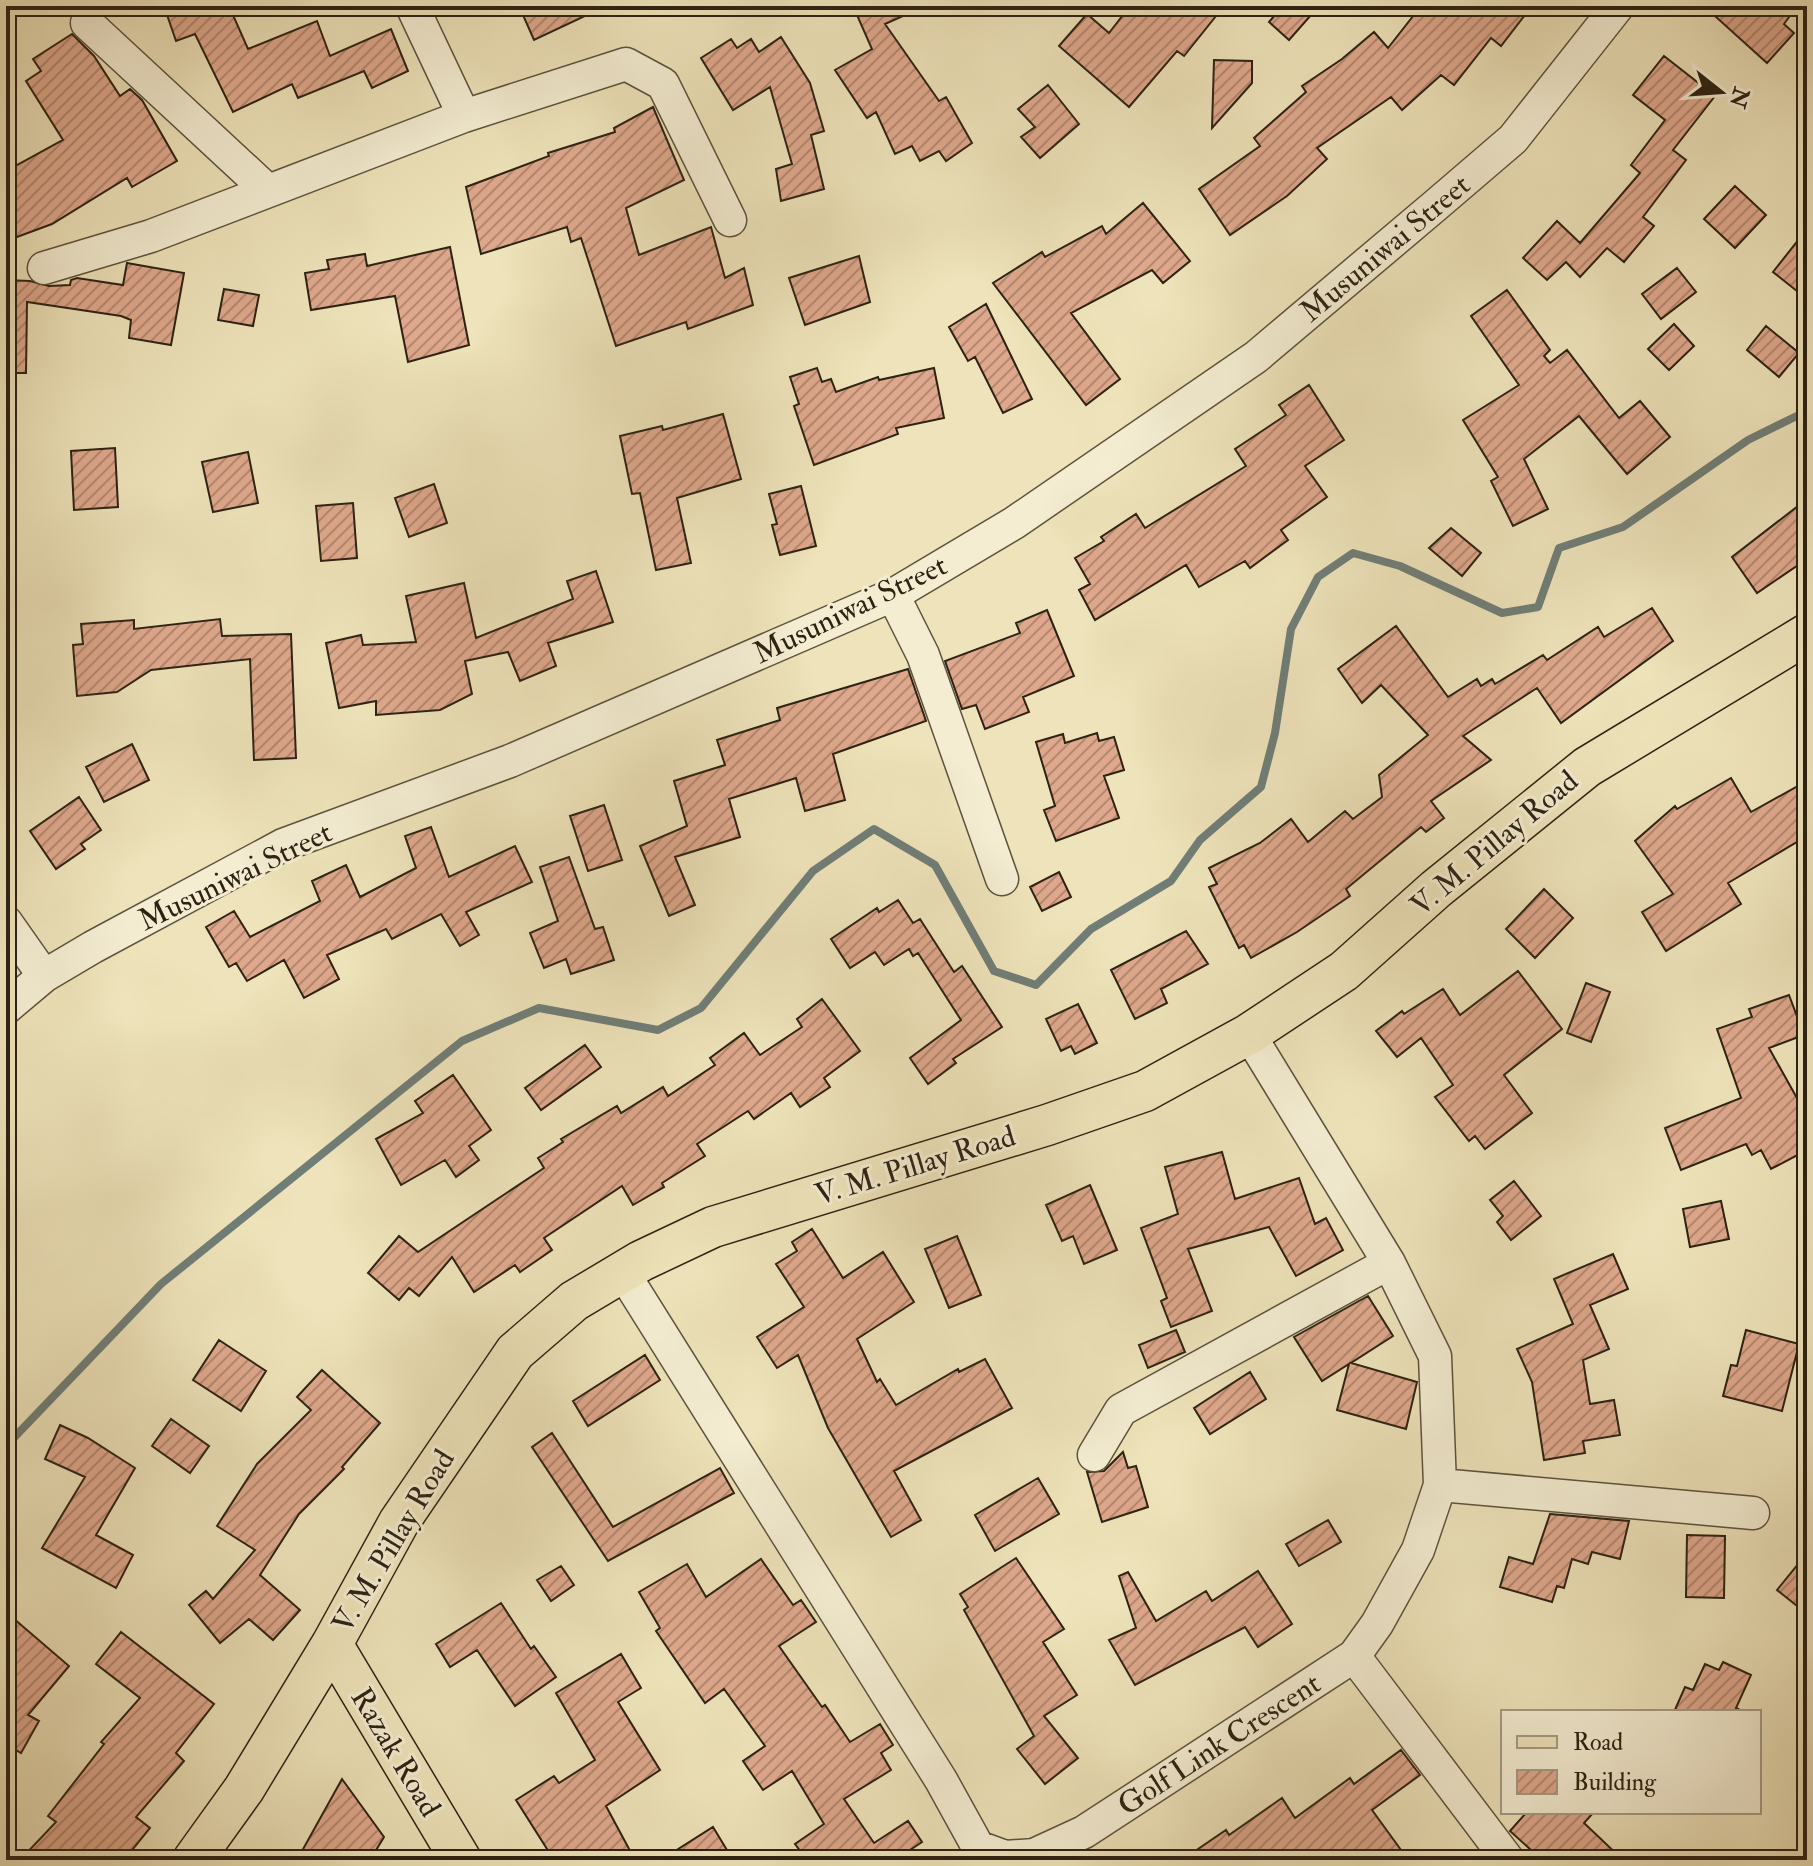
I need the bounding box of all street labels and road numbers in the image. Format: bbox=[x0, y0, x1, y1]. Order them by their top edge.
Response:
street label: Musuniwai Street bbox=[1293, 166, 1478, 330]
street label: Musuniwai Street bbox=[748, 547, 953, 672]
street label: V. M. Pillay Road bbox=[1403, 762, 1586, 924]
street label: Musuniwai Street bbox=[133, 814, 338, 939]
street label: V. M. Pillay Road bbox=[811, 1117, 1020, 1214]
street label: V. M. Pillay Road bbox=[324, 1443, 463, 1640]
street label: Golf Link Crescent bbox=[1111, 1665, 1328, 1824]
street label: Razak Road bbox=[343, 1681, 449, 1824]

